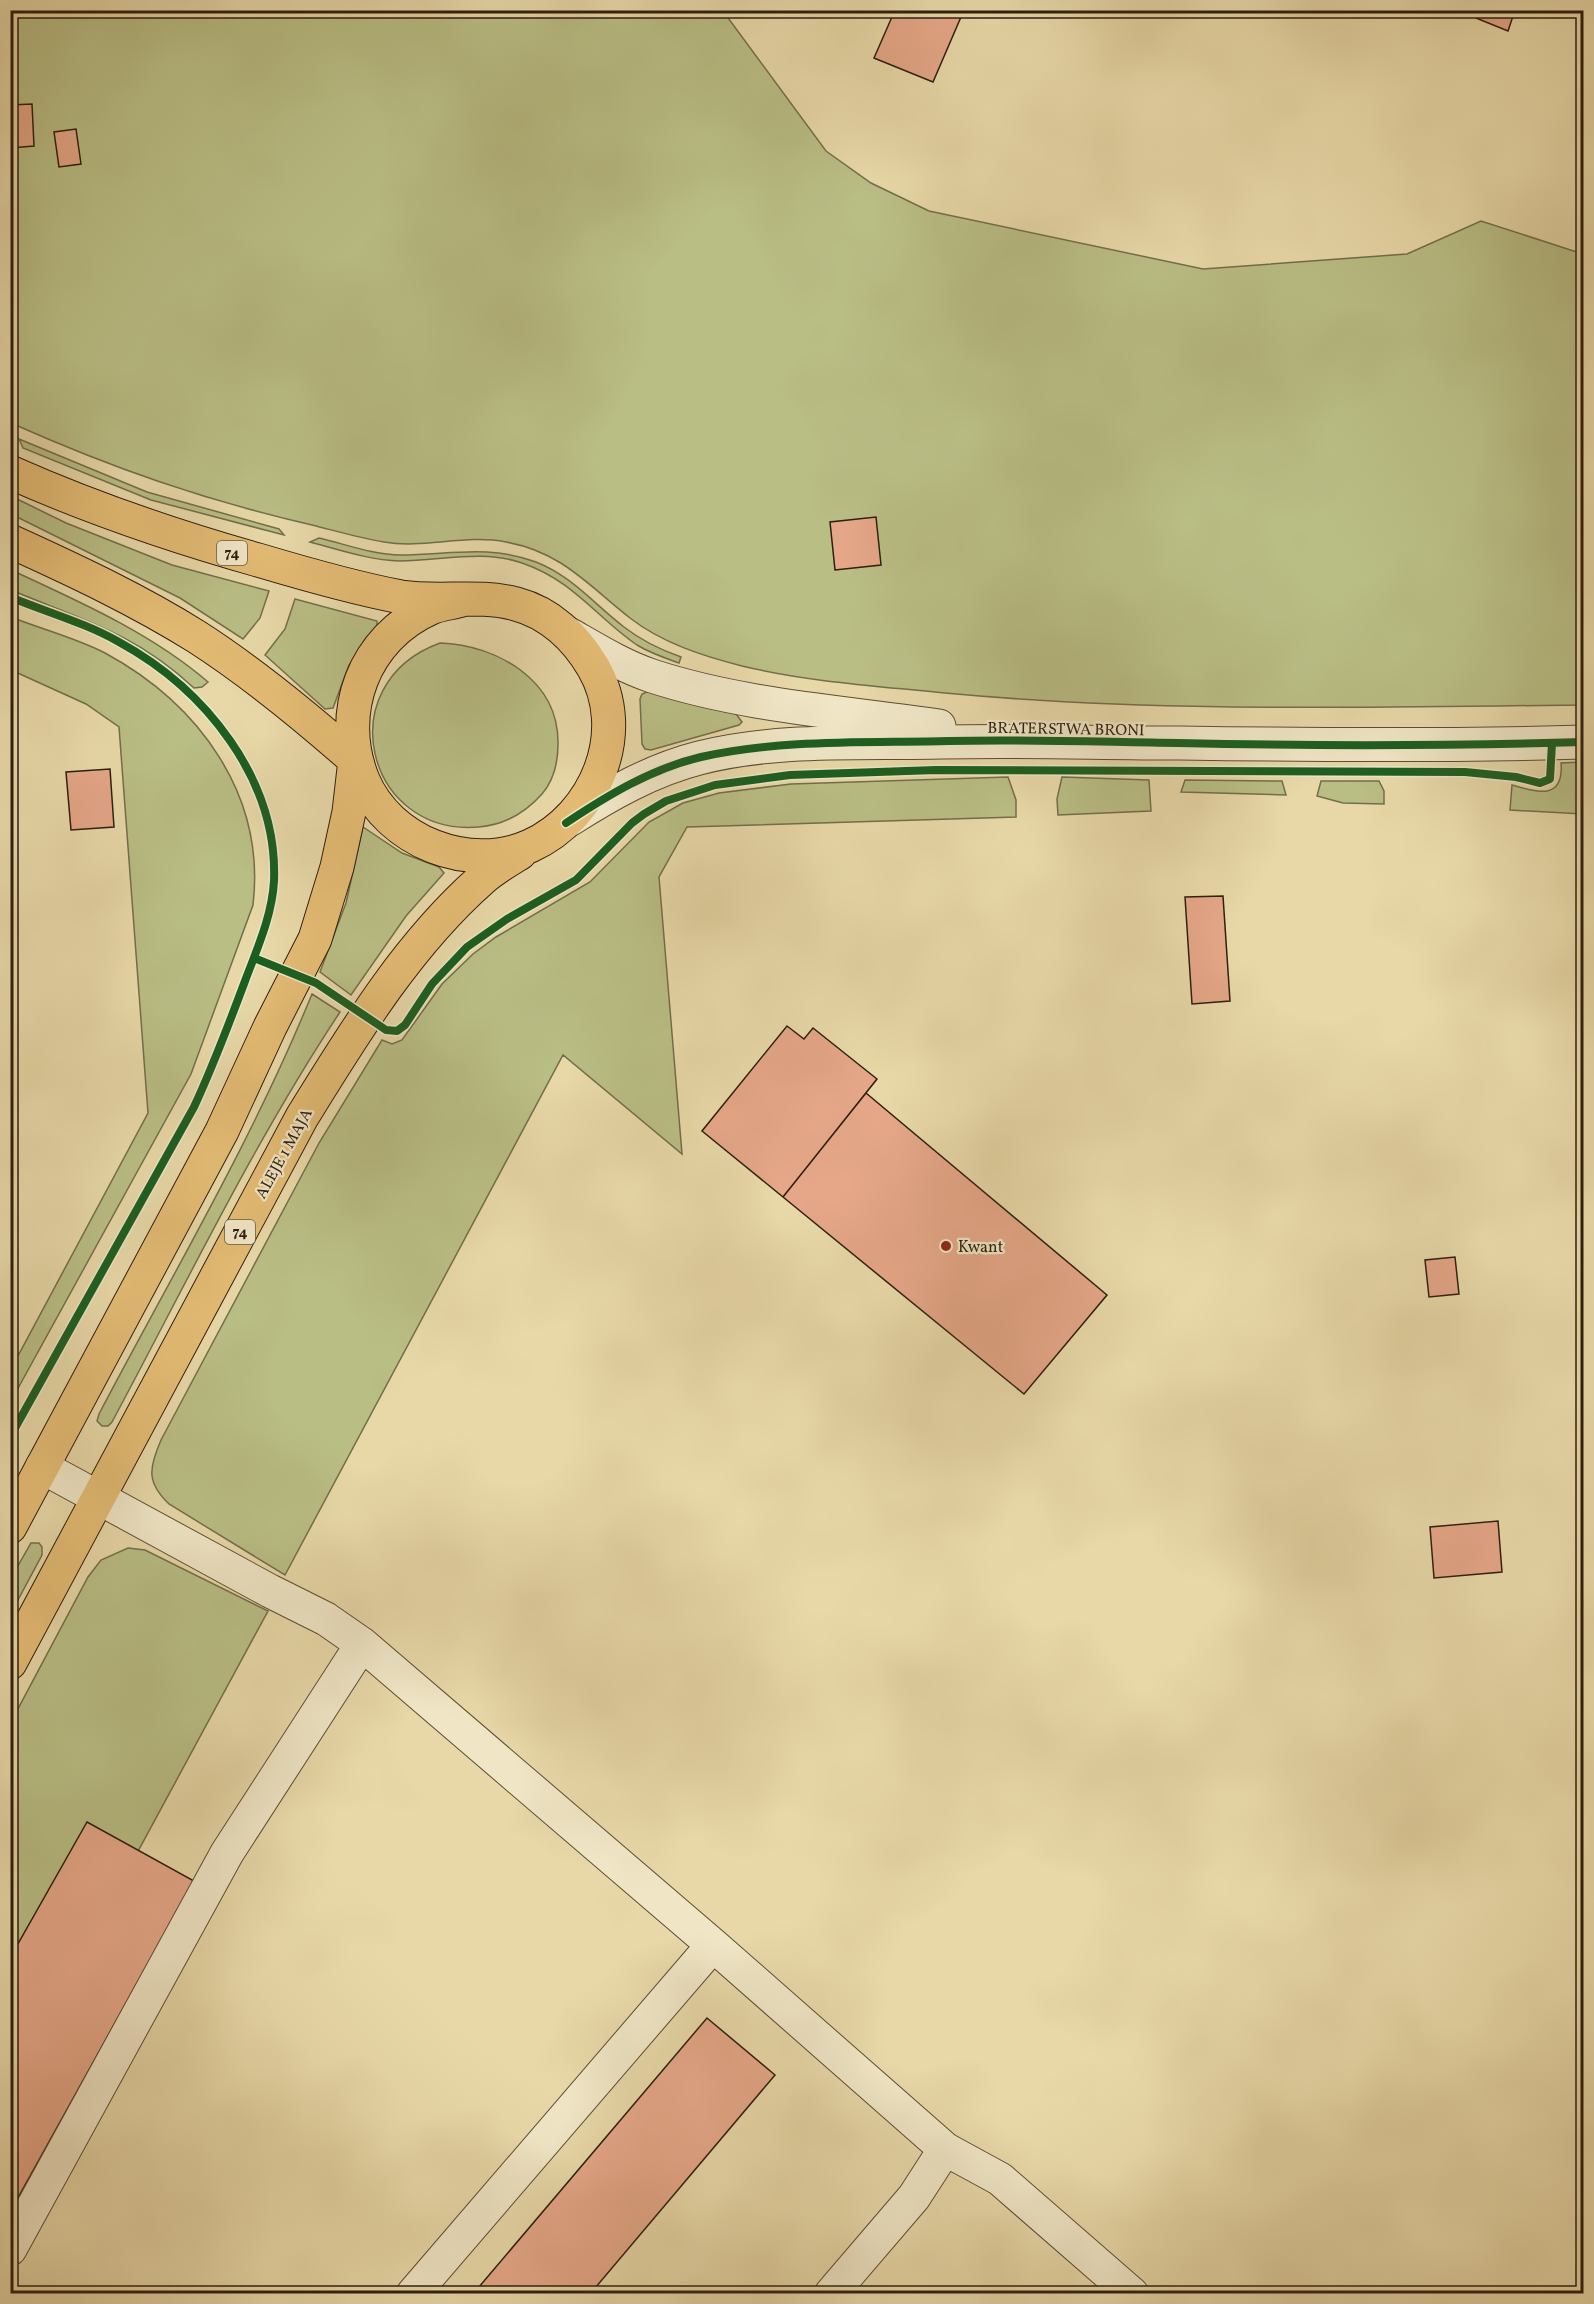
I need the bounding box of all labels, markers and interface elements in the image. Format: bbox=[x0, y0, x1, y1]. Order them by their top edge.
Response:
road number: 74 bbox=[217, 541, 247, 565]
street label: BRATERSTWA BRONI bbox=[987, 718, 1145, 742]
street label: ALEJE 1 MAJA bbox=[251, 1105, 319, 1203]
road number: 74 bbox=[225, 1220, 255, 1244]
place label: Kwant bbox=[958, 1237, 1004, 1259]
marker: Kwant bbox=[939, 1239, 953, 1253]

